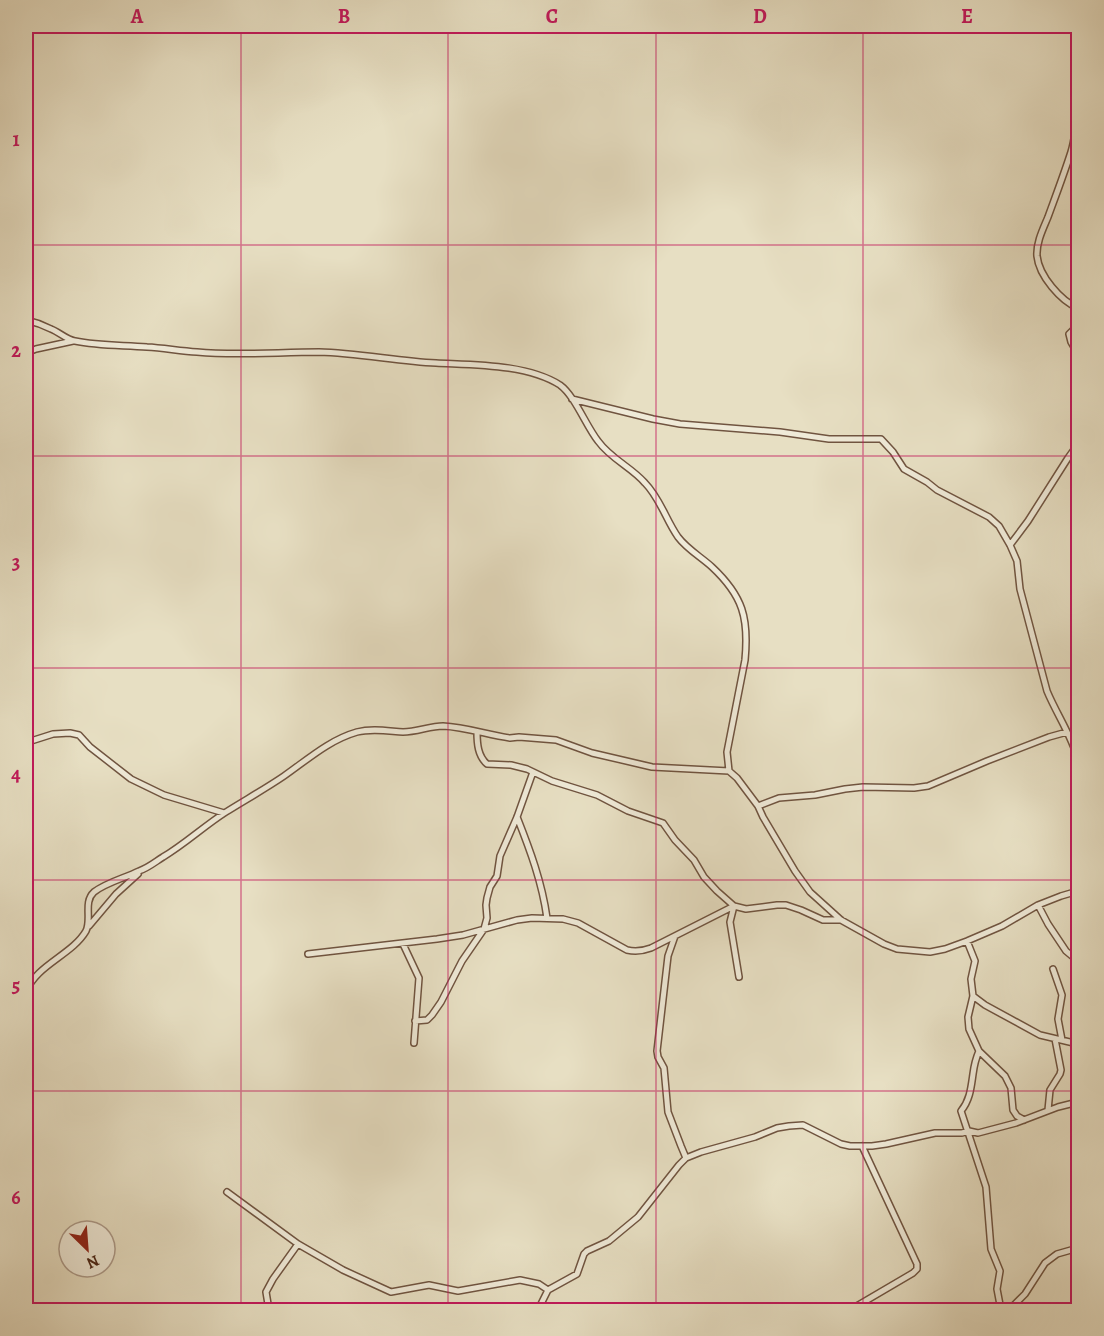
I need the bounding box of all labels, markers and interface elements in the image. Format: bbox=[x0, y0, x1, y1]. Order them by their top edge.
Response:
text: A bbox=[130, 3, 144, 30]
text: B bbox=[338, 3, 350, 30]
text: C bbox=[546, 3, 558, 30]
text: D bbox=[753, 3, 767, 30]
text: E bbox=[961, 3, 973, 30]
text: 1 bbox=[12, 126, 20, 153]
text: 2 bbox=[11, 337, 21, 364]
text: 3 bbox=[12, 549, 20, 576]
text: 4 bbox=[11, 761, 21, 788]
text: 5 bbox=[12, 972, 20, 999]
text: 6 bbox=[11, 1184, 21, 1211]
north arrow bbox=[57, 1219, 117, 1279]
text: N bbox=[83, 1249, 103, 1274]

